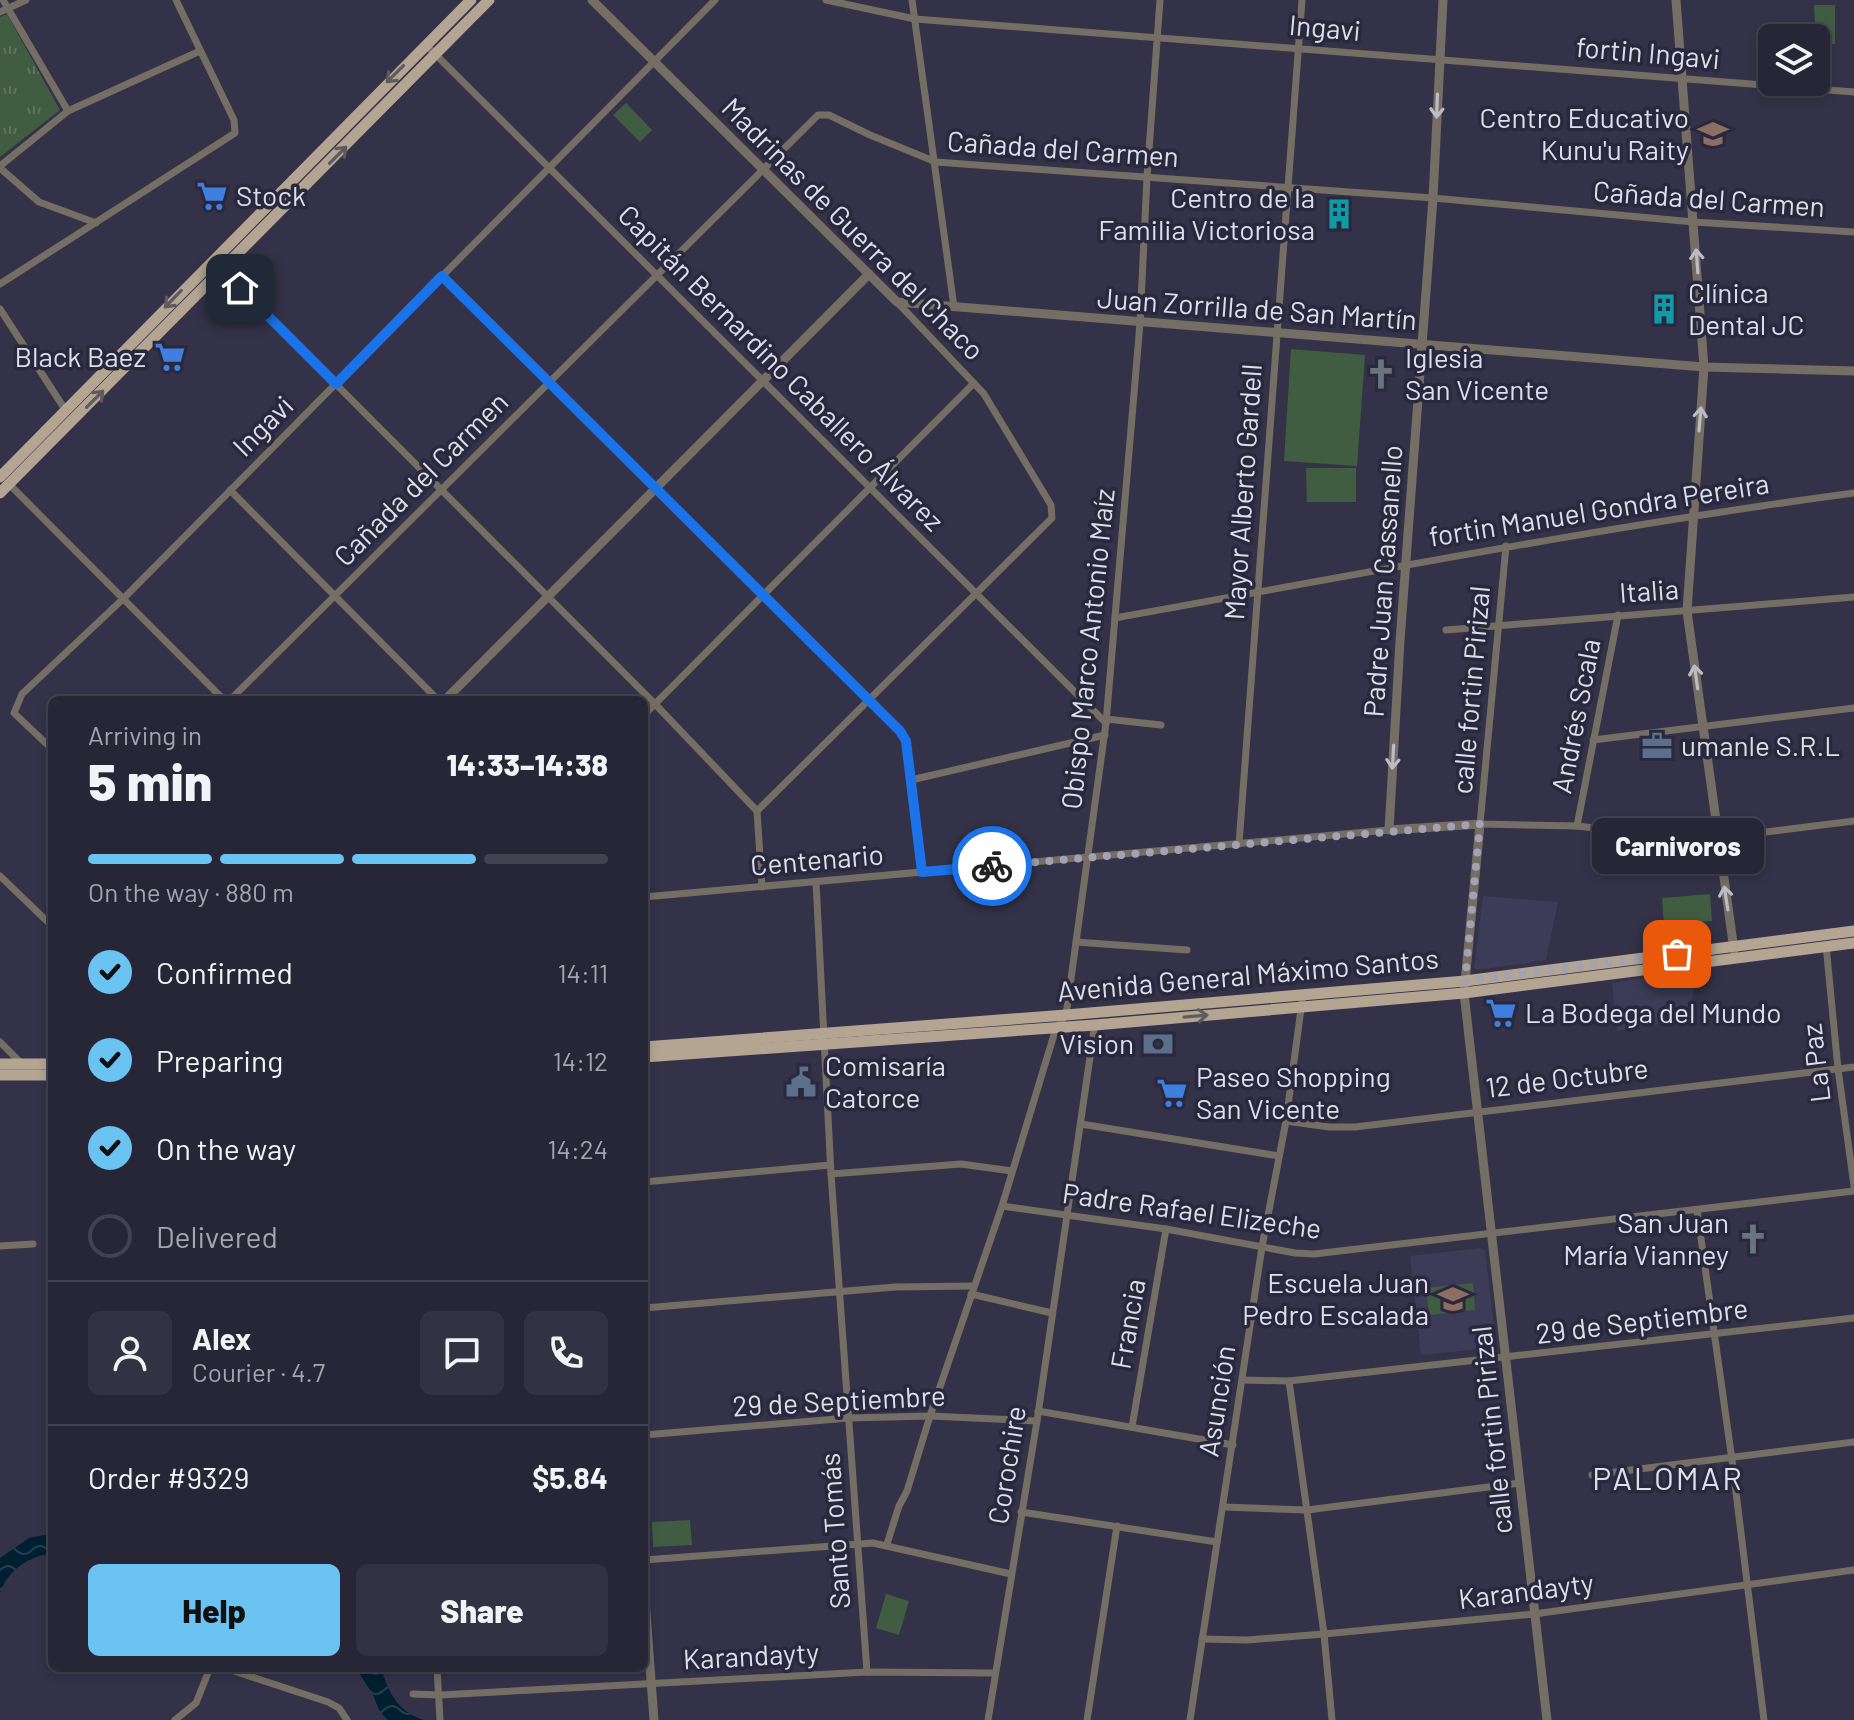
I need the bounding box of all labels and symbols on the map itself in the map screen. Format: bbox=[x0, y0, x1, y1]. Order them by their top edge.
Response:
street label: Ingavi bbox=[1288, 7, 1362, 47]
street label: fortin Ingavi bbox=[1575, 29, 1722, 75]
one-way arrow bbox=[386, 64, 405, 83]
street label: Madrinas de Guerra del Chaco bbox=[715, 90, 992, 367]
one-way arrow bbox=[1429, 92, 1444, 119]
place label: Centro Educativo Kunu'u Raity bbox=[1480, 100, 1689, 166]
school or university icon: Centro Educativo Kunu'u Raity bbox=[1696, 117, 1730, 151]
street label: Cañada del Carmen bbox=[946, 123, 1180, 173]
one-way arrow bbox=[328, 146, 347, 165]
street label: Cañada del Carmen bbox=[1592, 173, 1826, 223]
place label: Stock bbox=[236, 178, 306, 212]
supermarket icon: Stock bbox=[195, 179, 229, 213]
place label: Centro de la Familia Victoriosa bbox=[1098, 180, 1315, 246]
street label: Capitán Bernardino Caballero Álvarez bbox=[612, 197, 952, 537]
building icon: Centro de la Familia Victoriosa bbox=[1322, 197, 1356, 231]
one-way arrow bbox=[1689, 248, 1704, 275]
pin bbox=[206, 254, 274, 322]
place label: Clínica Dental JC bbox=[1688, 275, 1805, 341]
street label: Juan Zorrilla de San Martín bbox=[1096, 280, 1418, 336]
one-way arrow bbox=[164, 289, 183, 309]
building icon: Clínica Dental JC bbox=[1647, 292, 1681, 326]
place label: Black Baez bbox=[14, 339, 146, 373]
supermarket icon: Black Baez bbox=[153, 340, 187, 374]
place label: Iglesia San Vicente bbox=[1405, 340, 1549, 406]
church icon: Iglesia San Vicente bbox=[1364, 357, 1398, 391]
street label: Mayor Alberto Gardell bbox=[1216, 363, 1268, 621]
street label: Cañada del Carmen bbox=[326, 384, 514, 572]
street label: Ingavi bbox=[225, 388, 300, 463]
one-way arrow bbox=[85, 390, 104, 409]
one-way arrow bbox=[1693, 406, 1708, 433]
street label: Padre Juan Cassanello bbox=[1356, 444, 1408, 718]
street label: fortin Manuel Gondra Pereira bbox=[1426, 465, 1771, 553]
street label: Obispo Marco Antonio Maíz bbox=[1053, 487, 1121, 811]
street label: Italia bbox=[1618, 571, 1680, 609]
street label: calle fortin Pirizal bbox=[1444, 584, 1496, 796]
street label: Andrés Scala bbox=[1543, 636, 1607, 796]
one-way arrow bbox=[1688, 665, 1703, 691]
place label: umanle S.R.L bbox=[1681, 728, 1840, 762]
office icon: umanle S.R.L bbox=[1640, 729, 1674, 763]
one-way arrow bbox=[1385, 743, 1400, 770]
callout: Carnivoros bbox=[1591, 818, 1763, 874]
courier bbox=[952, 826, 1032, 906]
street label: Centenario bbox=[749, 836, 885, 882]
one-way arrow bbox=[1718, 886, 1733, 911]
pin bbox=[1643, 920, 1711, 988]
street label: Avenida General Máximo Santos bbox=[1056, 940, 1440, 1008]
place label: La Bodega del Mundo bbox=[1525, 995, 1781, 1029]
supermarket icon: La Bodega del Mundo bbox=[1484, 996, 1518, 1030]
one-way arrow bbox=[1183, 1008, 1209, 1023]
street label: La Paz bbox=[1793, 1022, 1837, 1104]
place label: Vision bbox=[1059, 1026, 1134, 1060]
bank icon: Vision bbox=[1141, 1027, 1175, 1061]
place label: Comisaría Catorce bbox=[825, 1048, 946, 1114]
street label: 12 de Octubre bbox=[1484, 1050, 1650, 1104]
place label: Paseo Shopping San Vicente bbox=[1196, 1059, 1391, 1125]
public building icon: Comisaría Catorce bbox=[784, 1065, 818, 1099]
supermarket icon: Paseo Shopping San Vicente bbox=[1155, 1076, 1189, 1110]
street label: Padre Rafael Elizeche bbox=[1061, 1175, 1324, 1245]
place label: San Juan María Vianney bbox=[1563, 1205, 1729, 1271]
church icon: San Juan María Vianney bbox=[1736, 1222, 1770, 1256]
place label: Escuela Juan Pedro Escalada bbox=[1242, 1265, 1429, 1331]
street label: Francia bbox=[1102, 1276, 1152, 1372]
school or university icon: Escuela Juan Pedro Escalada bbox=[1436, 1282, 1470, 1316]
street label: 29 de Septiembre bbox=[1534, 1290, 1750, 1350]
street label: calle fortin Pirizal bbox=[1463, 1324, 1519, 1536]
street label: Asunción bbox=[1190, 1343, 1242, 1459]
street label: 29 de Septiembre bbox=[732, 1377, 946, 1423]
street label: Corochire bbox=[980, 1403, 1032, 1526]
street label: Santo Tomás bbox=[812, 1452, 856, 1610]
district label: PALOMAR bbox=[1592, 1458, 1744, 1496]
street label: Karandayty bbox=[1456, 1565, 1596, 1615]
street label: Karandayty bbox=[682, 1634, 820, 1676]

